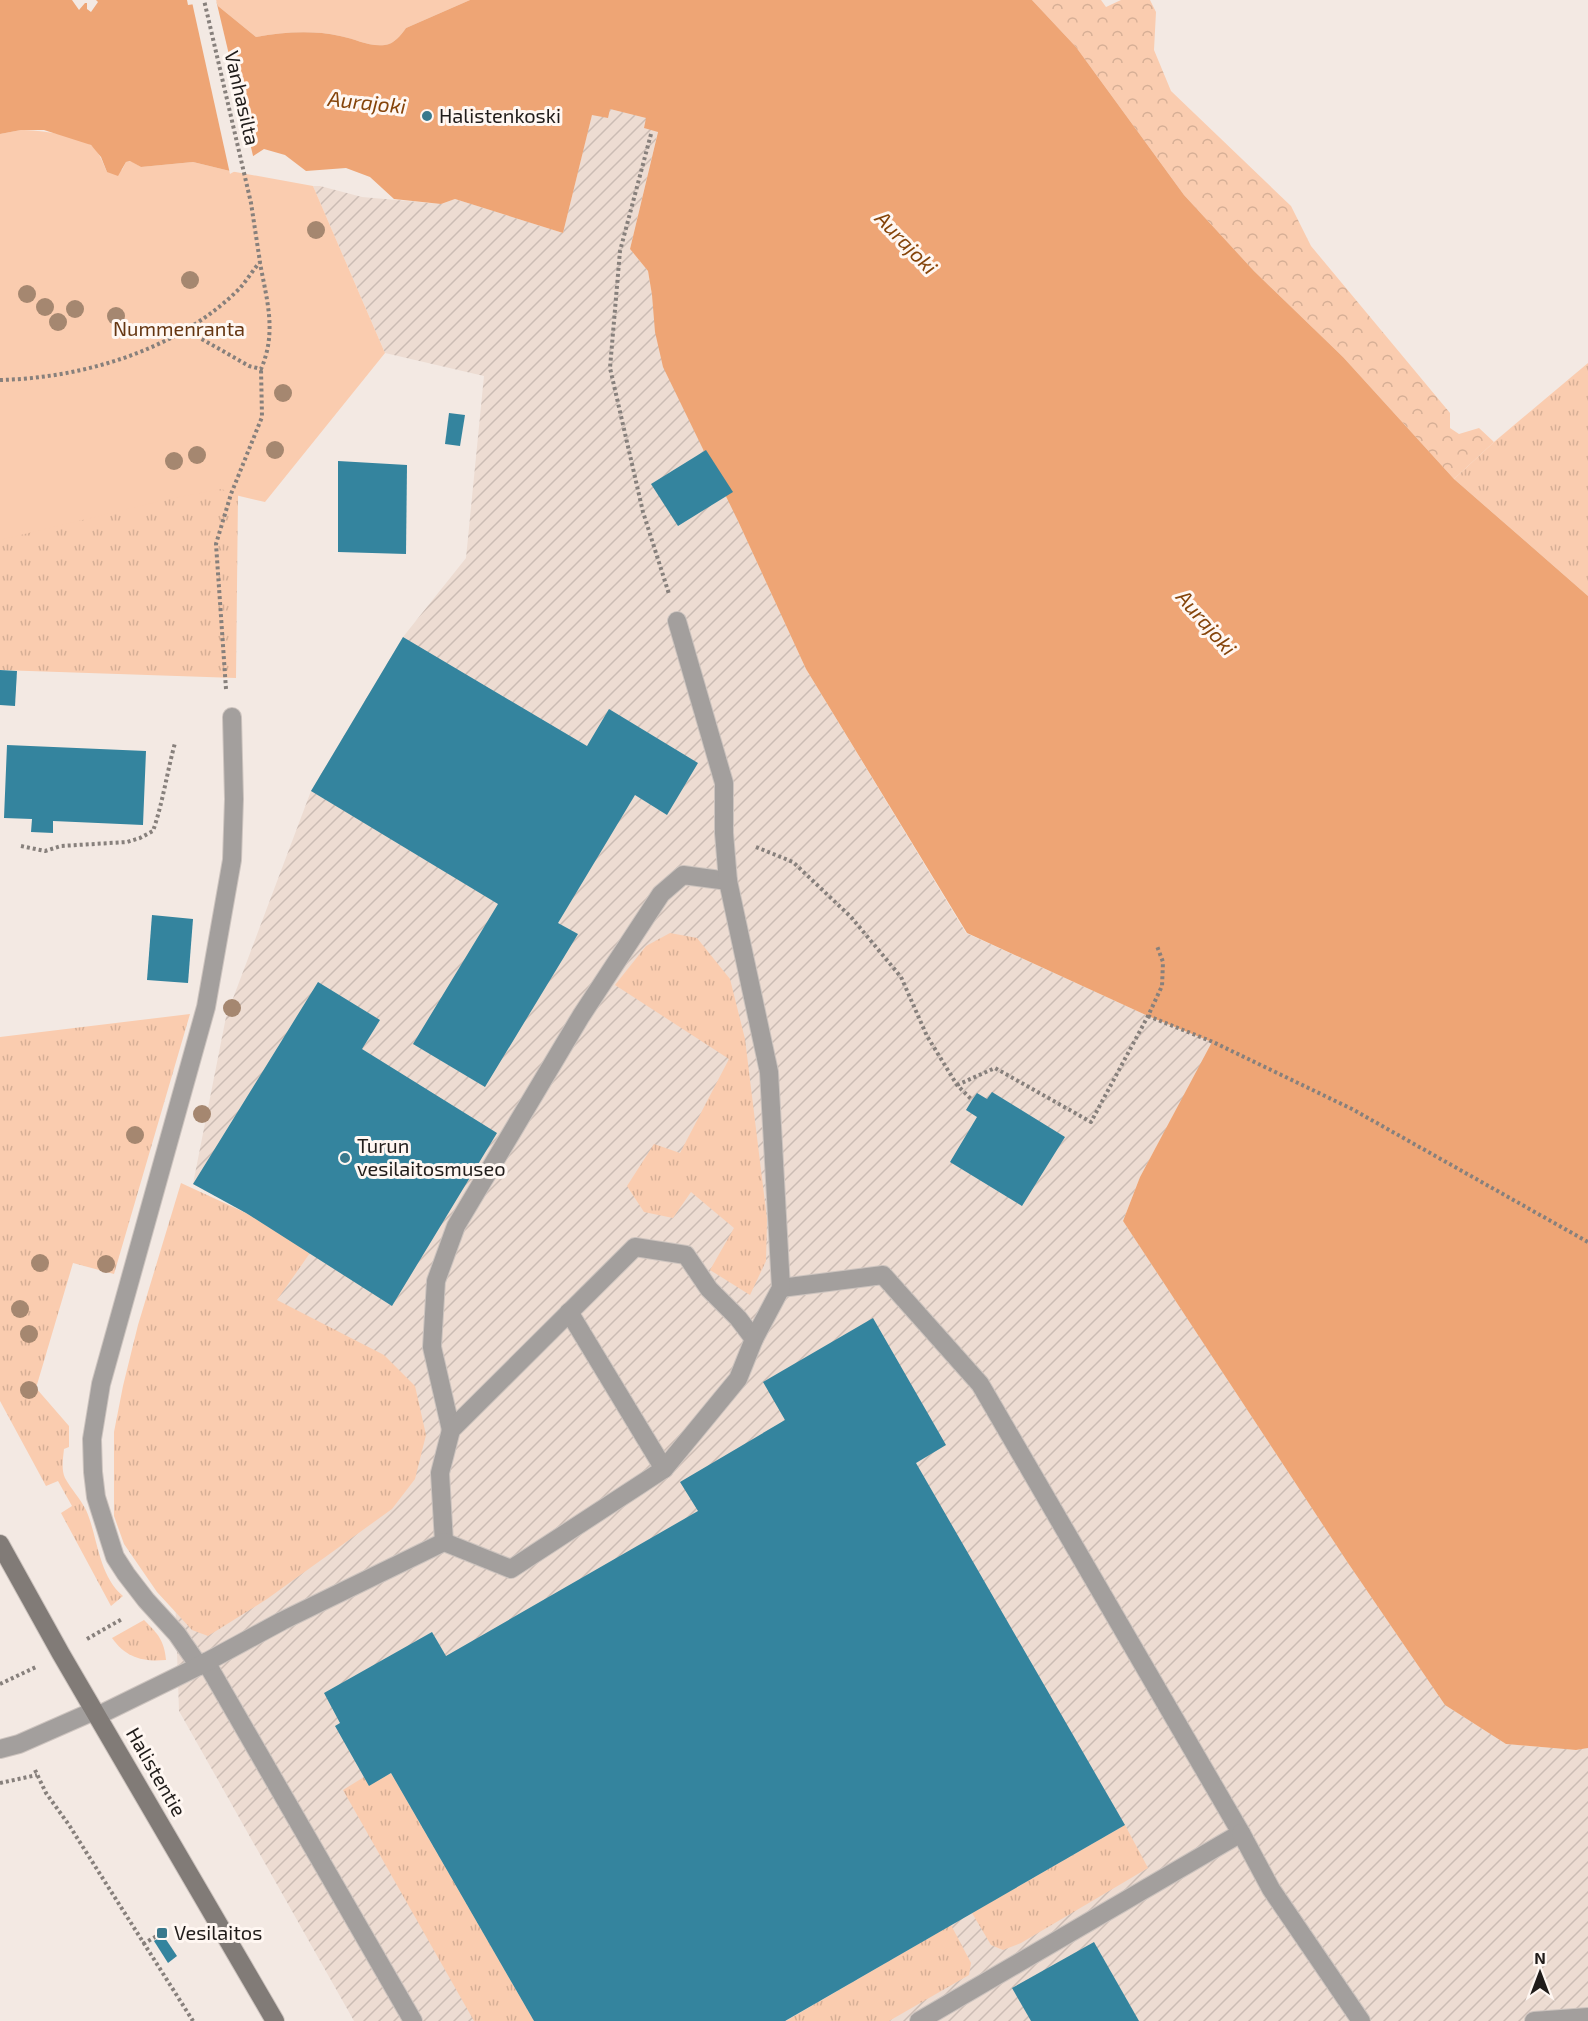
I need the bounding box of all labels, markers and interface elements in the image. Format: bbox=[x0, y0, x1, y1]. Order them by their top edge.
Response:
street label: Vanhasilta bbox=[220, 48, 266, 147]
water label: Aurajoki bbox=[326, 85, 407, 119]
place label: Halistenkoski bbox=[439, 103, 561, 127]
marker: Halistenkoski bbox=[420, 109, 434, 123]
water label: Aurajoki bbox=[870, 204, 943, 279]
park label: Nummenranta bbox=[113, 316, 245, 340]
water label: Aurajoki bbox=[1171, 584, 1242, 660]
place label: Turun vesilaitosmuseo bbox=[357, 1133, 506, 1180]
marker: Turun vesilaitosmuseo bbox=[338, 1151, 352, 1165]
street label: Halistentie bbox=[122, 1723, 192, 1820]
place label: Vesilaitos bbox=[174, 1920, 262, 1944]
marker: Vesilaitos bbox=[155, 1926, 169, 1940]
north arrow bbox=[1510, 1943, 1570, 2003]
text: N bbox=[1534, 1948, 1546, 1967]

